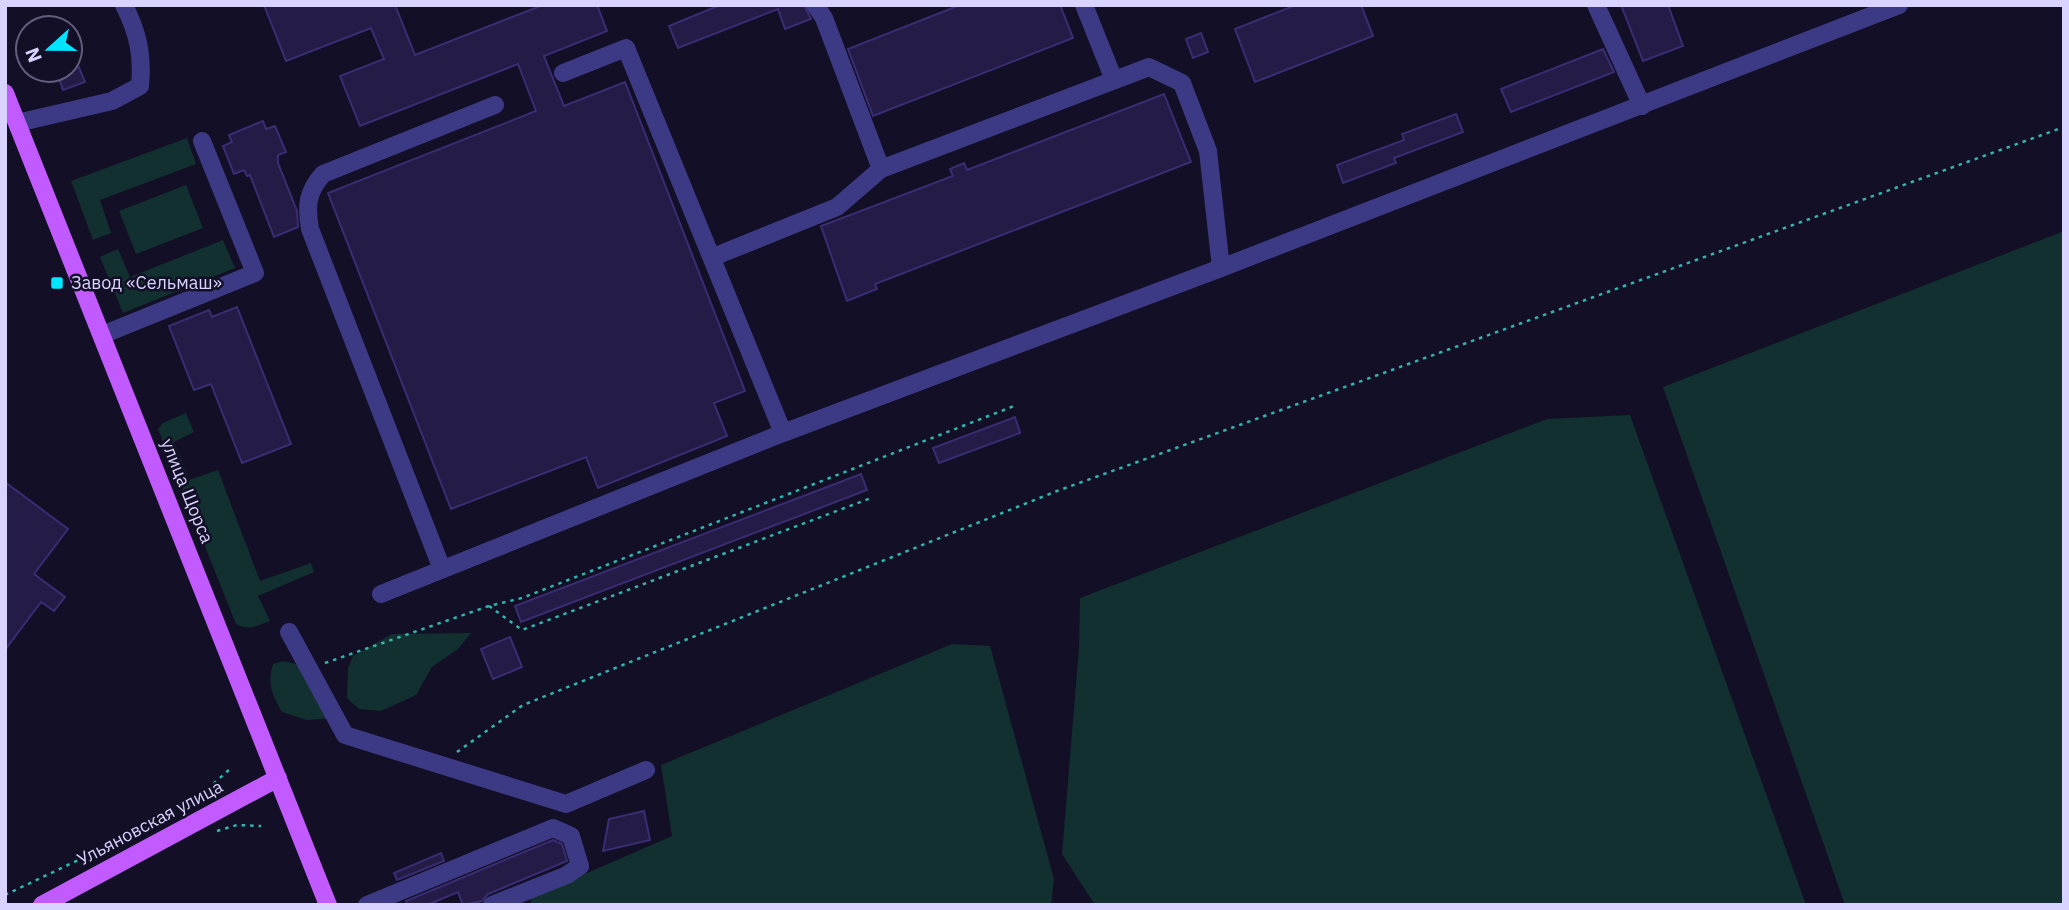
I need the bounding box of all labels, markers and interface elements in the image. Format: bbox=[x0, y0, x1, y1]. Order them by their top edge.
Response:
north arrow bbox=[14, 14, 84, 84]
text: N bbox=[19, 44, 47, 66]
place label: Завод «Сельмаш» bbox=[71, 271, 222, 294]
marker: Завод «Сельмаш» bbox=[49, 275, 65, 291]
street label: улица Щорса bbox=[156, 435, 219, 547]
street label: Ульяновская улица bbox=[73, 774, 227, 871]

